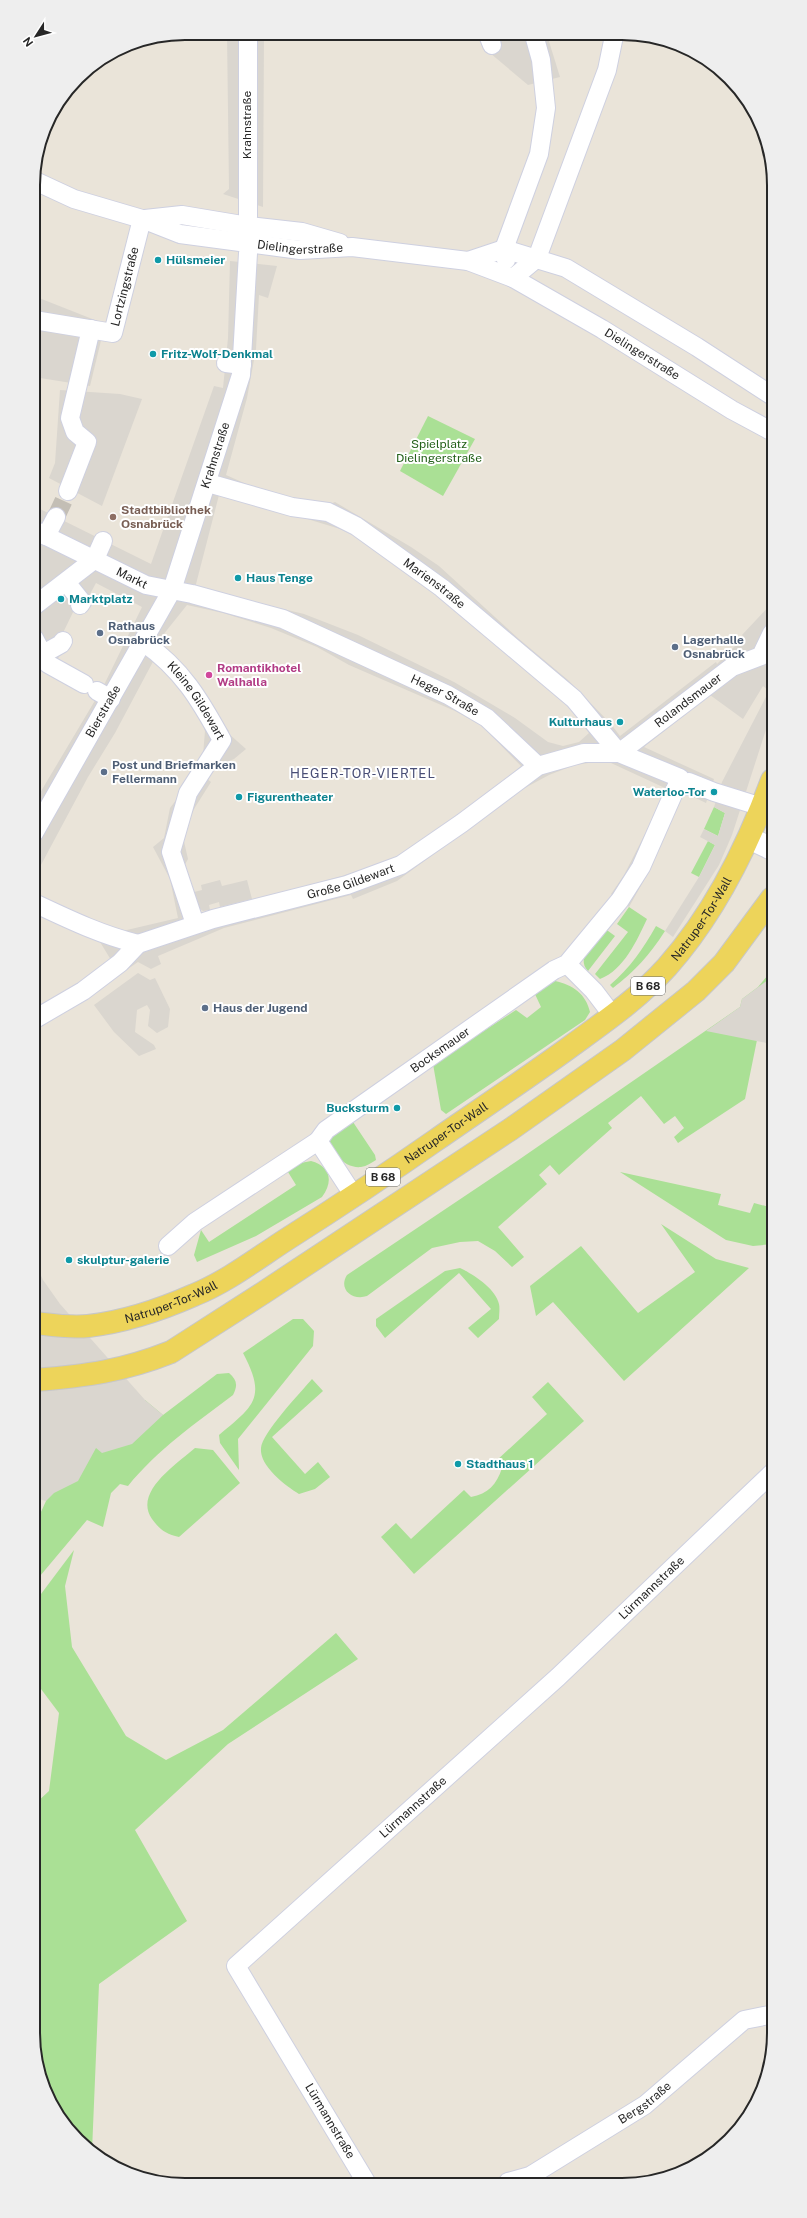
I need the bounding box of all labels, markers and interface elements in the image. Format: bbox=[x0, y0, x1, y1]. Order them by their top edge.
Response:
north arrow bbox=[16, 16, 56, 56]
text: N bbox=[21, 35, 35, 49]
street label: Krahnstraße bbox=[240, 90, 254, 159]
street label: Dielingerstraße bbox=[256, 237, 344, 257]
street label: Lortzingstraße bbox=[108, 245, 142, 328]
place label: Hülsmeier bbox=[166, 253, 225, 267]
marker: Hülsmeier bbox=[153, 255, 163, 265]
street label: Dielingerstraße bbox=[602, 325, 683, 383]
place label: Fritz-Wolf-Denkmal bbox=[161, 347, 273, 361]
marker: Fritz-Wolf-Denkmal bbox=[148, 349, 158, 359]
street label: Krahnstraße bbox=[198, 420, 232, 490]
park label: Spielplatz Dielingerstraße bbox=[396, 437, 482, 465]
place label: Stadtbibliothek Osnabrück bbox=[121, 503, 211, 531]
marker: Stadtbibliothek Osnabrück bbox=[108, 512, 118, 522]
street label: Marienstraße bbox=[400, 555, 468, 612]
street label: Markt bbox=[114, 564, 150, 592]
place label: Haus Tenge bbox=[246, 571, 313, 585]
marker: Haus Tenge bbox=[233, 573, 243, 583]
place label: Marktplatz bbox=[69, 592, 132, 606]
marker: Marktplatz bbox=[56, 594, 66, 604]
place label: Rathaus Osnabrück bbox=[108, 619, 170, 647]
marker: Rathaus Osnabrück bbox=[95, 628, 105, 638]
place label: Lagerhalle Osnabrück bbox=[683, 633, 745, 661]
marker: Lagerhalle Osnabrück bbox=[670, 642, 680, 652]
street label: Kleine Gildewart bbox=[164, 659, 228, 743]
place label: Romantikhotel Walhalla bbox=[217, 661, 301, 689]
marker: Romantikhotel Walhalla bbox=[204, 670, 214, 680]
street label: Rolandsmauer bbox=[652, 670, 725, 730]
street label: Heger Straße bbox=[409, 672, 482, 719]
street label: Bierstraße bbox=[83, 682, 124, 740]
place label: Kulturhaus bbox=[549, 715, 612, 729]
marker: Kulturhaus bbox=[615, 717, 625, 727]
place label: Post und Briefmarken Fellermann bbox=[112, 758, 236, 786]
district label: HEGER-TOR-VIERTEL bbox=[290, 766, 436, 781]
marker: Post und Briefmarken Fellermann bbox=[99, 767, 109, 777]
place label: Waterloo-Tor bbox=[633, 785, 706, 799]
marker: Waterloo-Tor bbox=[709, 787, 719, 797]
place label: Figurentheater bbox=[247, 790, 333, 804]
marker: Figurentheater bbox=[234, 792, 244, 802]
street label: Große Gildewart bbox=[306, 861, 397, 902]
street label: Natruper-Tor-Wall bbox=[668, 874, 735, 964]
road number: B 68 bbox=[631, 977, 665, 995]
place label: Haus der Jugend bbox=[213, 1001, 308, 1015]
marker: Haus der Jugend bbox=[200, 1003, 210, 1013]
street label: Bocksmauer bbox=[408, 1024, 473, 1076]
street label: Natruper-Tor-Wall bbox=[402, 1099, 491, 1167]
place label: Bucksturm bbox=[326, 1101, 389, 1115]
marker: Bucksturm bbox=[392, 1103, 402, 1113]
road number: B 68 bbox=[366, 1168, 400, 1186]
place label: skulptur-galerie bbox=[77, 1253, 170, 1267]
marker: skulptur-galerie bbox=[64, 1255, 74, 1265]
street label: Natruper-Tor-Wall bbox=[123, 1278, 220, 1326]
place label: Stadthaus 1 bbox=[466, 1457, 533, 1471]
marker: Stadthaus 1 bbox=[453, 1459, 463, 1469]
street label: Lürmannstraße bbox=[616, 1553, 687, 1622]
street label: Lürmannstraße bbox=[377, 1773, 450, 1841]
street label: Bergstraße bbox=[616, 2079, 674, 2127]
street label: Lürmannstraße bbox=[302, 2081, 358, 2161]

